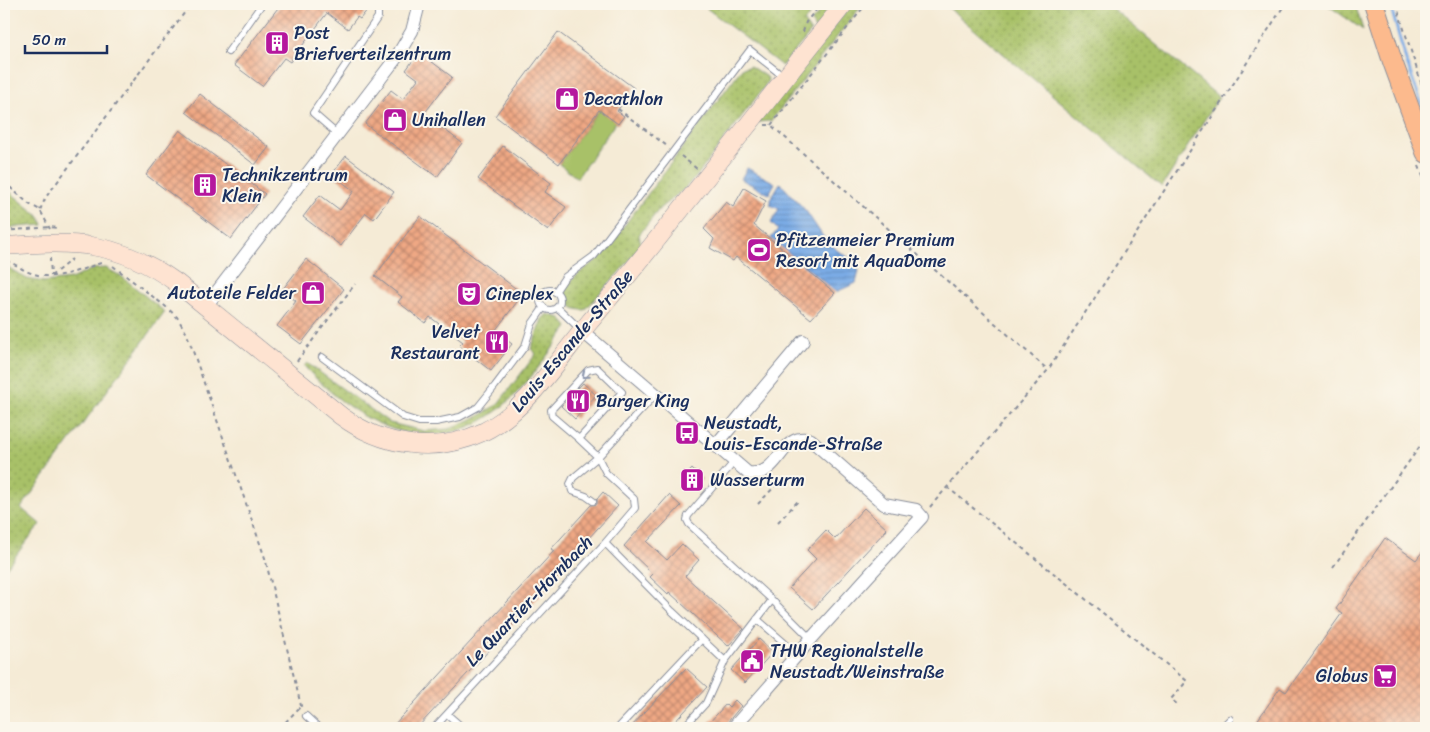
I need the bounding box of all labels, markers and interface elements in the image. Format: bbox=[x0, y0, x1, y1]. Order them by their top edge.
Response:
place label: Post Briefverteilzentrum bbox=[294, 17, 452, 70]
scale bar bbox=[25, 22, 108, 54]
text: 50 m bbox=[32, 27, 67, 53]
building icon: Post Briefverteilzentrum bbox=[264, 30, 290, 56]
place label: Decathlon bbox=[584, 83, 663, 115]
shop icon: Decathlon bbox=[554, 86, 580, 112]
place label: Unihallen bbox=[412, 104, 486, 136]
shop icon: Unihallen bbox=[382, 107, 408, 133]
place label: Technikzentrum Klein bbox=[222, 159, 348, 212]
building icon: Technikzentrum Klein bbox=[192, 172, 218, 198]
place label: Pfitzenmeier Premium Resort mit AquaDome bbox=[776, 224, 955, 277]
sports icon: Pfitzenmeier Premium Resort mit AquaDome bbox=[746, 237, 772, 263]
street label: Louis-Escande-Straße bbox=[502, 262, 642, 420]
place label: Autoteile Felder bbox=[166, 277, 298, 309]
place label: Cineplex bbox=[486, 278, 554, 310]
shop icon: Autoteile Felder bbox=[300, 280, 326, 306]
theatre icon: Cineplex bbox=[456, 281, 482, 307]
place label: Velvet Restaurant bbox=[391, 316, 481, 369]
restaurant icon: Velvet Restaurant bbox=[484, 329, 510, 355]
one-way arrow bbox=[581, 369, 590, 378]
place label: Burger King bbox=[596, 385, 690, 417]
restaurant icon: Burger King bbox=[565, 388, 591, 414]
place label: Neustadt, Louis-Escande-Straße bbox=[704, 407, 882, 460]
bus stop icon: Neustadt, Louis-Escande-Straße bbox=[674, 420, 700, 446]
place label: Wasserturm bbox=[710, 464, 805, 496]
building icon: Wasserturm bbox=[679, 467, 705, 493]
street label: Le Quartier-Hornbach bbox=[457, 527, 601, 675]
place label: THW Regionalstelle Neustadt/Weinstraße bbox=[770, 635, 944, 688]
public building icon: THW Regionalstelle Neustadt/Weinstraße bbox=[739, 648, 765, 674]
place label: Globus bbox=[1316, 660, 1369, 692]
supermarket icon: Globus bbox=[1372, 663, 1398, 689]

